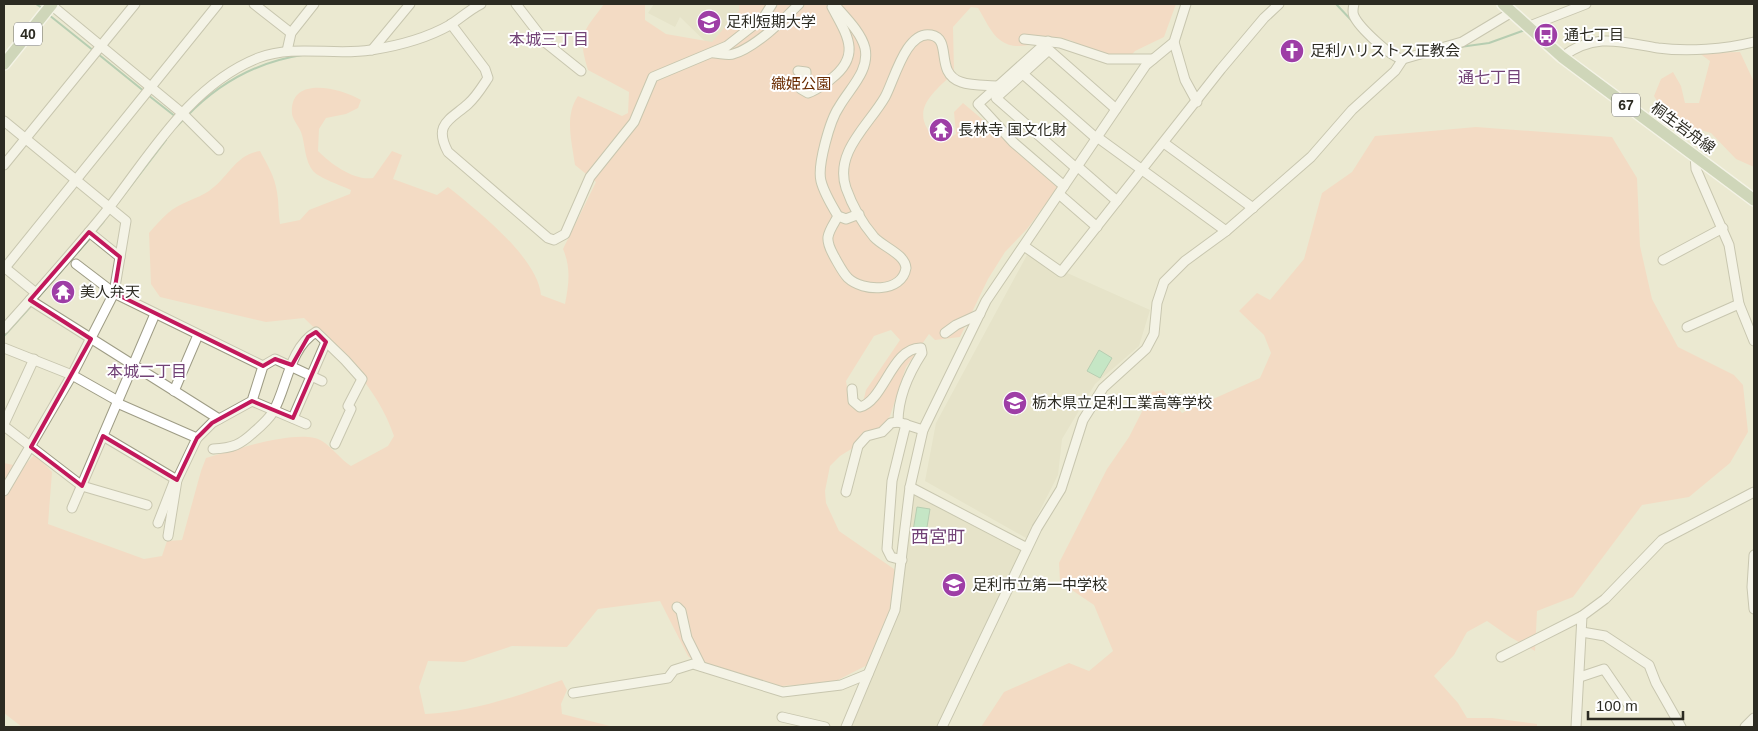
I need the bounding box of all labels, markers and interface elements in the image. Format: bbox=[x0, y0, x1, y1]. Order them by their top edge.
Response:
school or university icon: 足利短期大学 bbox=[696, 9, 722, 35]
place label: 足利短期大学 bbox=[726, 13, 816, 30]
road number: 40 bbox=[14, 22, 42, 46]
bus stop icon: 通七丁目 bbox=[1533, 22, 1559, 48]
place label: 通七丁目 bbox=[1564, 26, 1624, 43]
district label: 本城三丁目 bbox=[509, 31, 589, 48]
church icon: 足利ハリストス正教会 bbox=[1279, 38, 1305, 64]
place label: 足利ハリストス正教会 bbox=[1310, 42, 1460, 59]
district label: 通七丁目 bbox=[1458, 69, 1522, 86]
park label: 織姫公園 bbox=[771, 75, 831, 92]
road number: 67 bbox=[1612, 94, 1640, 116]
street label: 桐生岩舟線 bbox=[1648, 99, 1719, 157]
temple icon: 長林寺 国文化財 bbox=[928, 117, 954, 143]
place label: 長林寺 国文化財 bbox=[958, 121, 1067, 138]
temple icon: 美人弁天 bbox=[50, 279, 76, 305]
place label: 美人弁天 bbox=[80, 283, 140, 300]
district label: 本城二丁目 bbox=[107, 363, 187, 380]
school or university icon: 栃木県立足利工業高等学校 bbox=[1002, 390, 1028, 416]
place label: 栃木県立足利工業高等学校 bbox=[1032, 394, 1212, 411]
district label: 西宮町 bbox=[911, 527, 965, 547]
school or university icon: 足利市立第一中学校 bbox=[941, 572, 967, 598]
place label: 足利市立第一中学校 bbox=[972, 576, 1107, 593]
scale bar bbox=[1588, 688, 1683, 720]
text: 100 m bbox=[1596, 697, 1638, 714]

